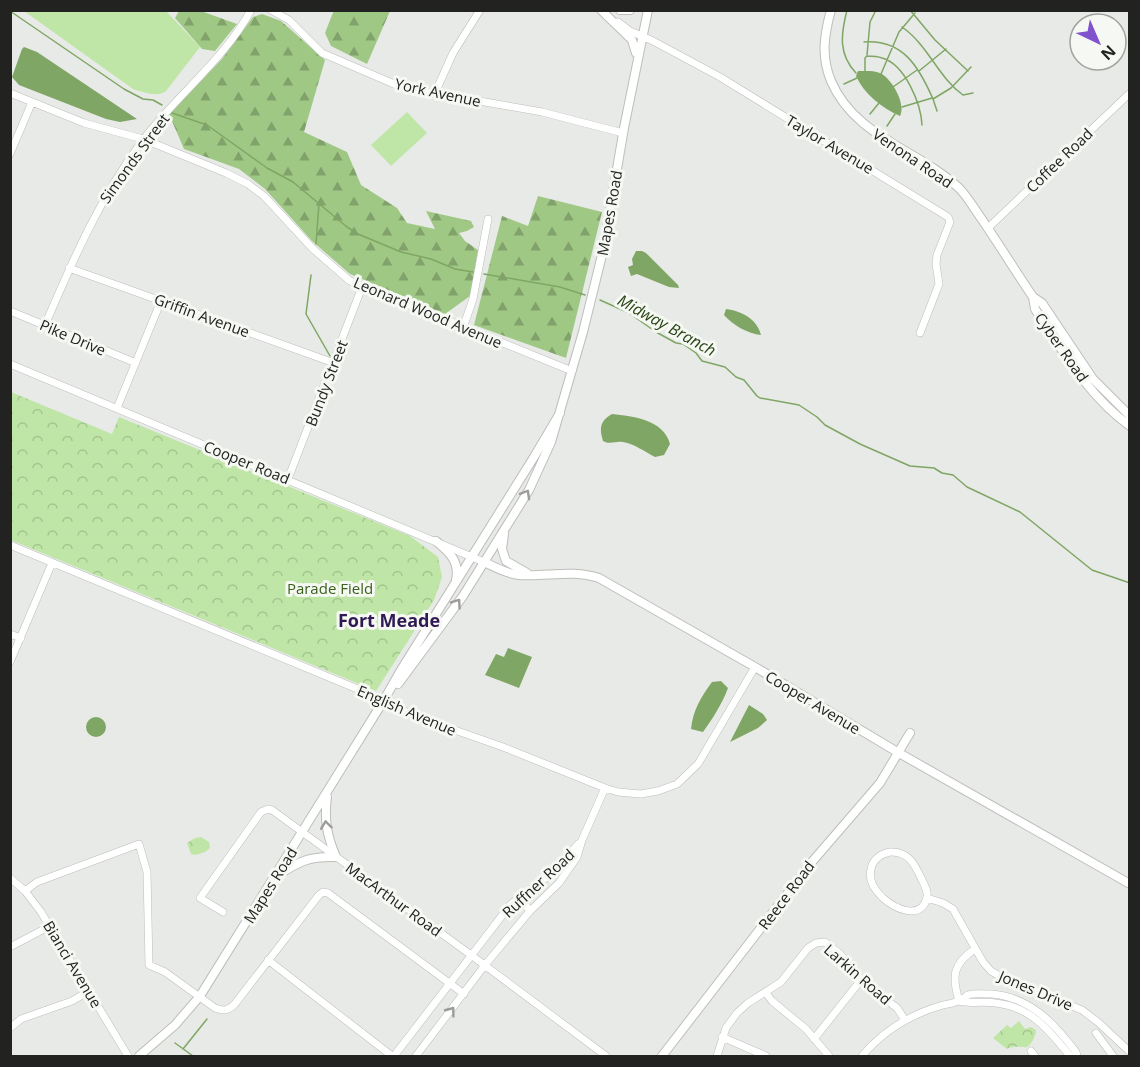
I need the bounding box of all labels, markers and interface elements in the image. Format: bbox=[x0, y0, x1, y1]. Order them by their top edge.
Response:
north arrow bbox=[1068, 12, 1128, 72]
text: N bbox=[1096, 40, 1121, 65]
street label: York Avenue bbox=[393, 73, 483, 111]
street label: Simonds Street bbox=[95, 109, 173, 207]
street label: Taylor Avenue bbox=[782, 110, 878, 178]
street label: Coffee Road bbox=[1021, 123, 1097, 197]
street label: Venona Road bbox=[869, 124, 957, 192]
street label: Mapes Road bbox=[592, 169, 626, 257]
street label: Leonard Wood Avenue bbox=[351, 272, 505, 352]
street label: Griffin Avenue bbox=[152, 288, 252, 342]
water label: Midway Branch bbox=[614, 289, 720, 361]
street label: Cyber Road bbox=[1031, 308, 1093, 386]
street label: Pike Drive bbox=[37, 314, 109, 360]
street label: Bundy Street bbox=[300, 337, 352, 429]
street label: Cooper Road bbox=[201, 436, 293, 488]
one-way arrow bbox=[519, 490, 530, 500]
park label: Parade Field bbox=[287, 578, 373, 598]
one-way arrow bbox=[450, 599, 461, 610]
district label: Fort Meade bbox=[338, 608, 440, 632]
street label: Cooper Avenue bbox=[762, 666, 864, 738]
street label: English Avenue bbox=[354, 680, 460, 740]
one-way arrow bbox=[320, 820, 333, 830]
street label: Mapes Road bbox=[239, 843, 301, 927]
street label: Ruffner Road bbox=[498, 844, 578, 922]
street label: Reece Road bbox=[754, 856, 818, 934]
street label: MacArthur Road bbox=[342, 857, 446, 941]
street label: Bianci Avenue bbox=[39, 917, 107, 1011]
street label: Larkin Road bbox=[820, 939, 896, 1009]
street label: Jones Drive bbox=[994, 965, 1076, 1015]
one-way arrow bbox=[443, 1007, 454, 1018]

